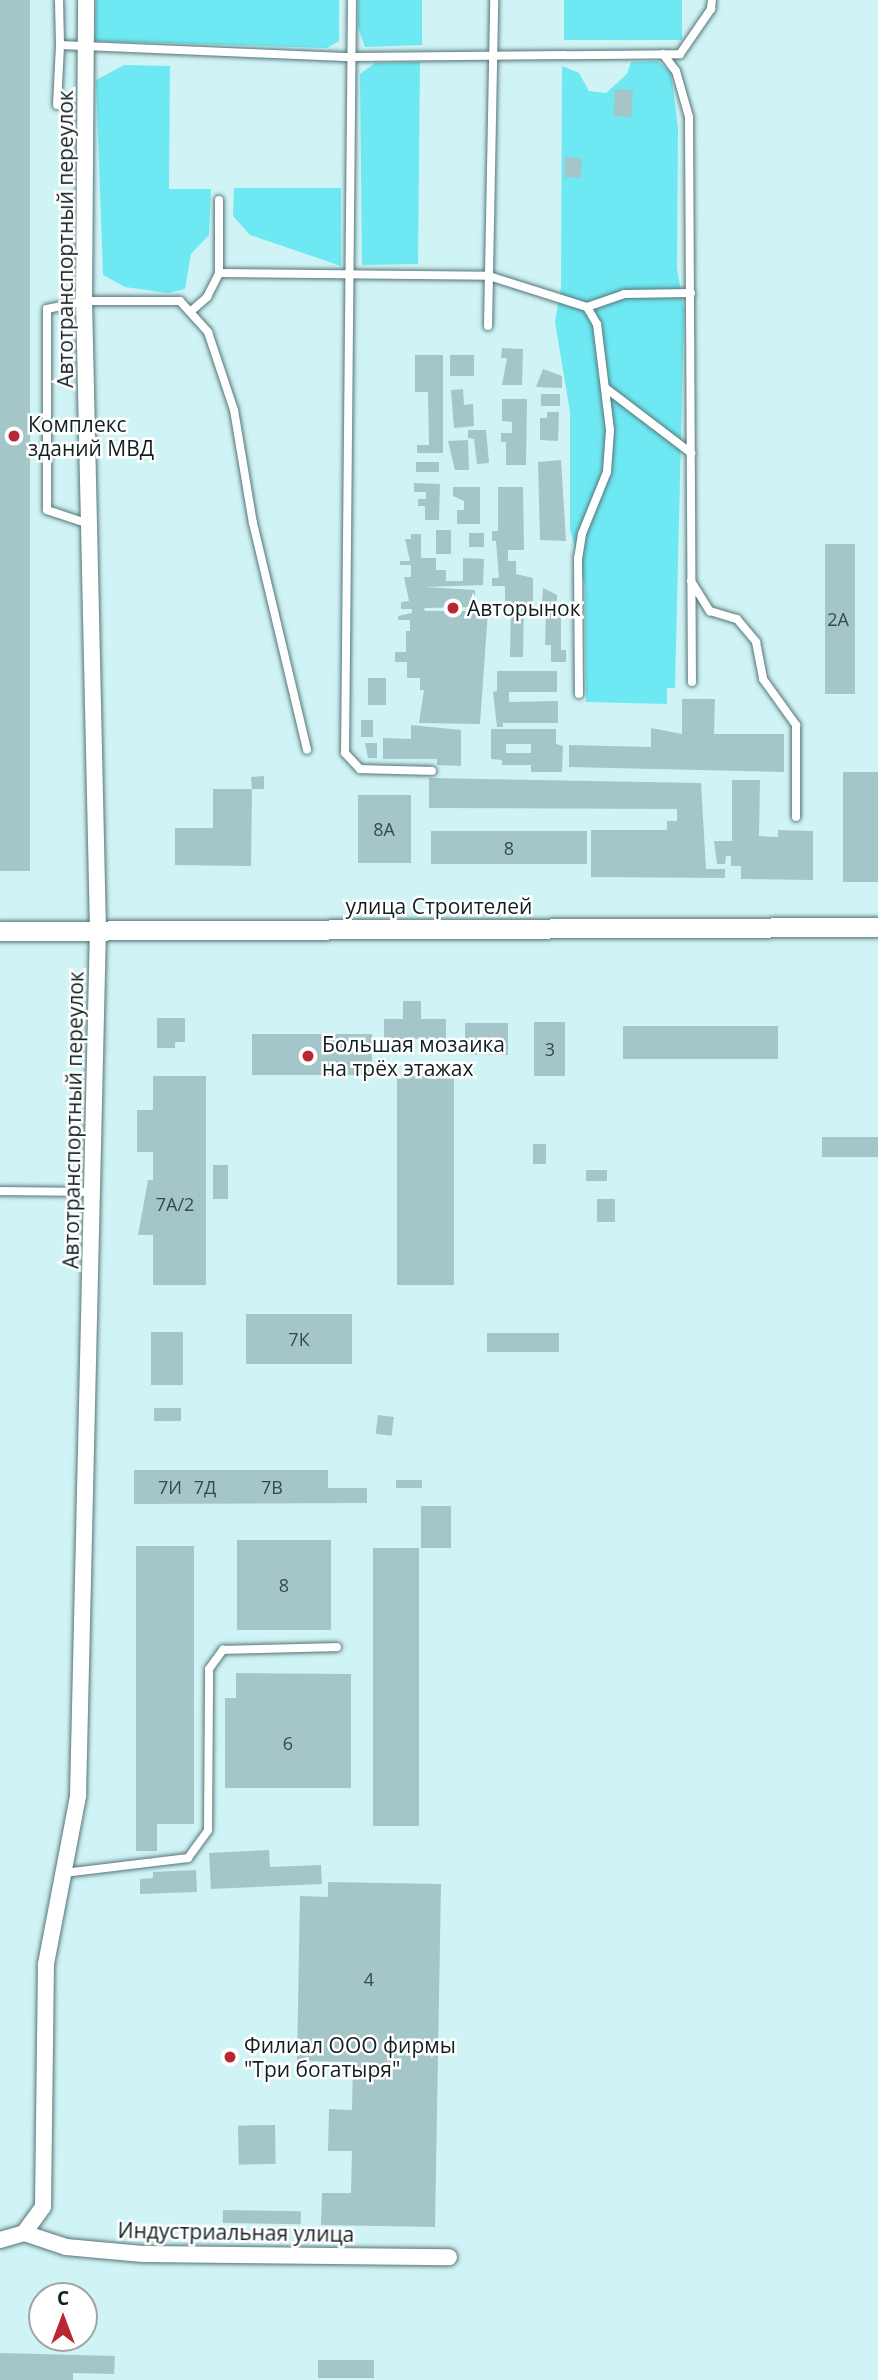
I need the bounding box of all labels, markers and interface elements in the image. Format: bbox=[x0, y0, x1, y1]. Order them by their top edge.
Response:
street label: Автотранспортный переулок bbox=[52, 90, 78, 388]
place label: Комплекс зданий МВД bbox=[28, 411, 154, 461]
marker: Комплекс зданий МВД bbox=[6, 428, 22, 444]
place label: Авторынок bbox=[467, 595, 581, 621]
marker: Авторынок bbox=[445, 600, 461, 616]
house number: 2А bbox=[827, 608, 849, 630]
house number: 8А bbox=[373, 818, 395, 840]
house number: 8 bbox=[504, 837, 514, 859]
street label: улица Строителей bbox=[346, 893, 532, 919]
street label: Автотранспортный переулок bbox=[58, 971, 88, 1269]
place label: Большая мозаика на трёх этажах bbox=[322, 1031, 505, 1081]
house number: 3 bbox=[545, 1038, 555, 1060]
marker: Большая мозаика на трёх этажах bbox=[300, 1048, 316, 1064]
house number: 7А/2 bbox=[156, 1193, 194, 1215]
house number: 7К bbox=[288, 1328, 310, 1350]
house number: 7И bbox=[158, 1476, 182, 1498]
house number: 7Д bbox=[194, 1476, 216, 1498]
house number: 7В bbox=[261, 1476, 283, 1498]
house number: 8 bbox=[279, 1574, 289, 1596]
house number: 6 bbox=[283, 1732, 293, 1754]
house number: 4 bbox=[364, 1968, 374, 1990]
place label: Филиал ООО фирмы "Три богатыря" bbox=[244, 2032, 456, 2082]
marker: Филиал ООО фирмы "Три богатыря" bbox=[222, 2049, 238, 2065]
street label: Индустриальная улица bbox=[117, 2217, 355, 2247]
north arrow bbox=[28, 2282, 98, 2352]
text: С bbox=[57, 2285, 69, 2311]

